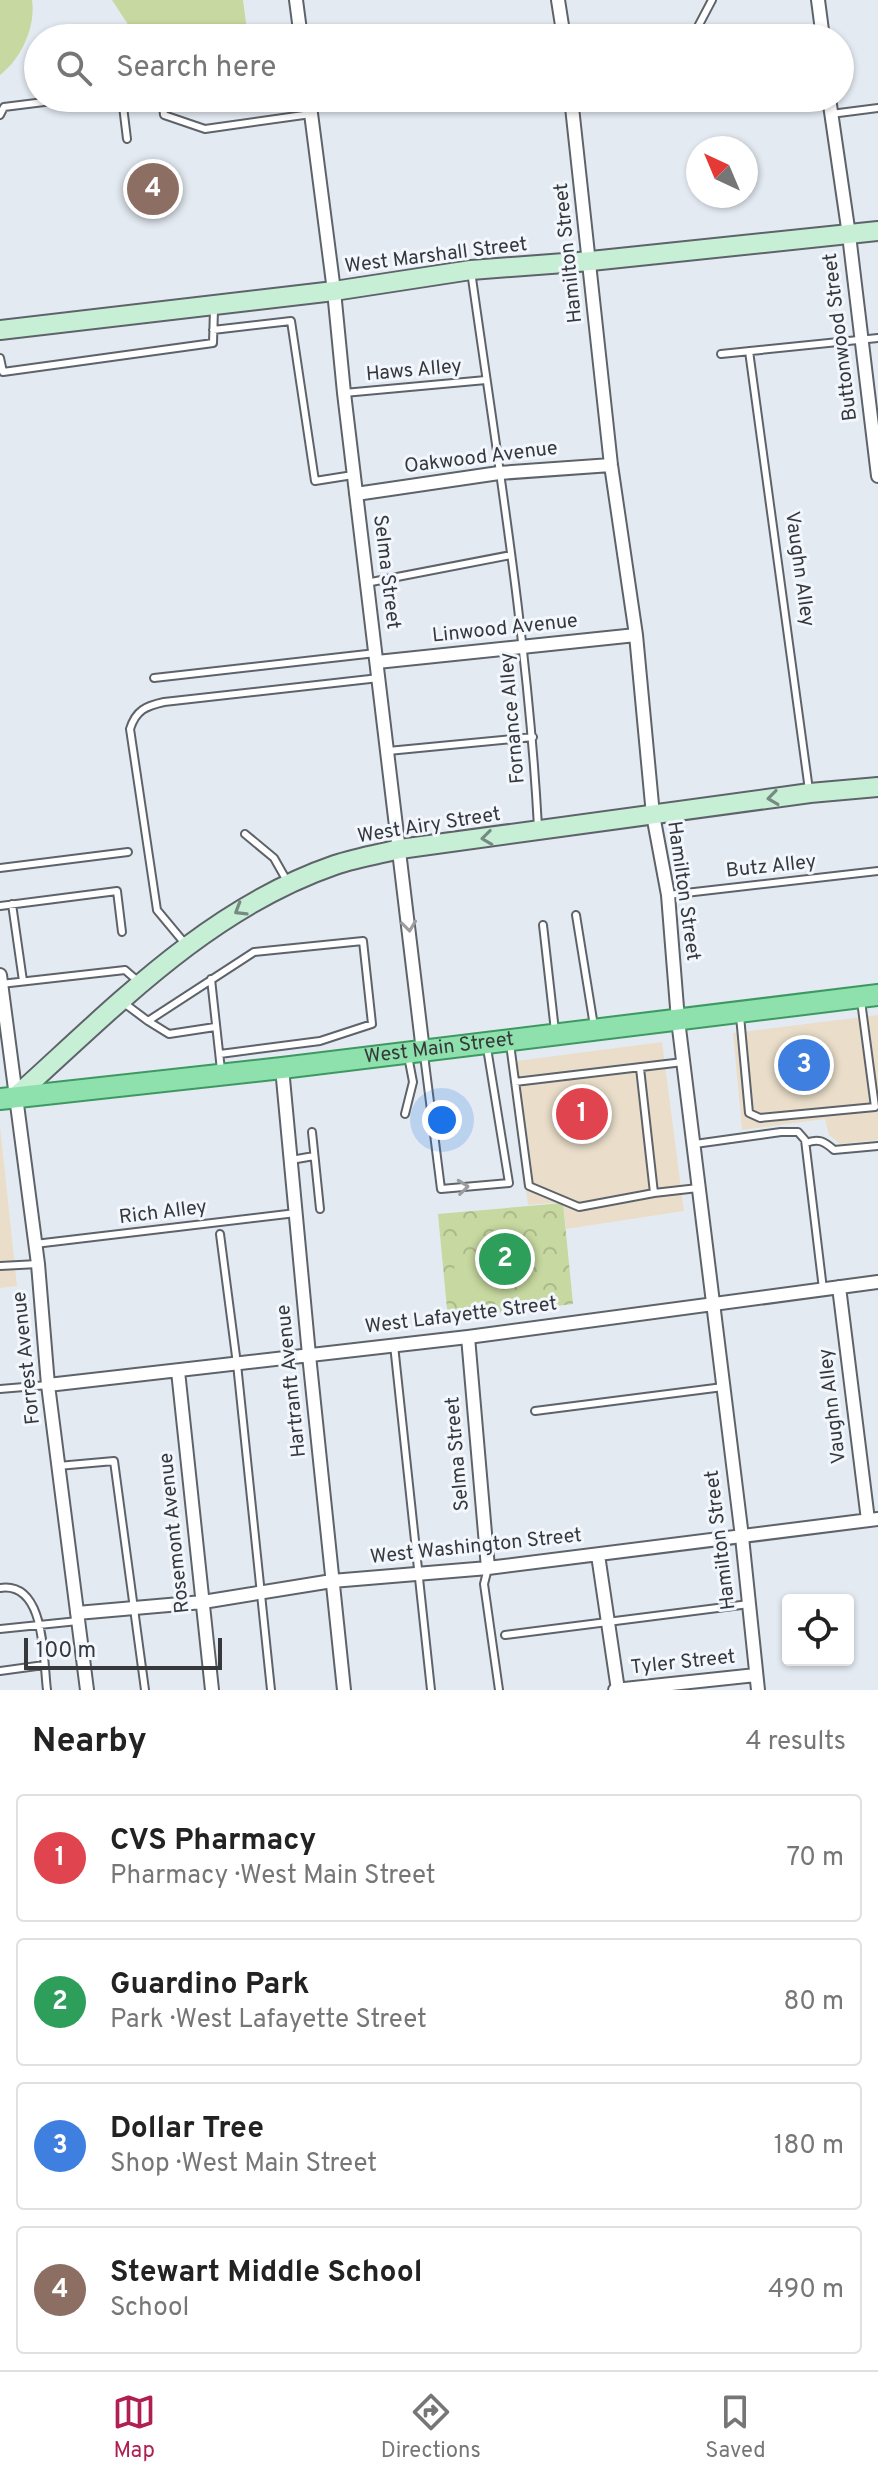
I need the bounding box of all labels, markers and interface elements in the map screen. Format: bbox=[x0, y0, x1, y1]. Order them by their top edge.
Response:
search box bbox=[24, 24, 854, 112]
icon: search bbox=[52, 46, 96, 90]
text: Search here bbox=[116, 50, 276, 87]
north arrow bbox=[686, 136, 758, 208]
pin: 4 bbox=[127, 159, 179, 219]
street label: Hamilton Street bbox=[549, 182, 589, 324]
street label: West Marshall Street bbox=[343, 232, 529, 280]
street label: Buttonwood Street bbox=[818, 251, 864, 423]
street label: Haws Alley bbox=[365, 354, 463, 388]
street label: Oakwood Avenue bbox=[403, 436, 559, 480]
street label: Vaughn Alley bbox=[778, 510, 820, 628]
street label: Selma Street bbox=[366, 513, 406, 631]
street label: Linwood Avenue bbox=[431, 608, 579, 650]
street label: Fornance Alley bbox=[494, 651, 532, 785]
one-way arrow bbox=[766, 789, 779, 806]
street label: West Airy Street bbox=[356, 802, 502, 850]
street label: Hamilton Street bbox=[660, 819, 706, 963]
one-way arrow bbox=[480, 829, 493, 846]
street label: Butz Alley bbox=[725, 849, 817, 885]
one-way arrow bbox=[234, 900, 249, 916]
one-way arrow bbox=[400, 919, 417, 933]
street label: West Main Street bbox=[363, 1027, 515, 1071]
pin: 3 bbox=[778, 1035, 830, 1095]
pin: 1 bbox=[556, 1084, 608, 1144]
your location bbox=[422, 1100, 462, 1140]
one-way arrow bbox=[457, 1179, 470, 1196]
street label: Rich Alley bbox=[117, 1195, 209, 1231]
pin: 2 bbox=[479, 1229, 531, 1289]
street label: Forrest Avenue bbox=[7, 1290, 47, 1426]
street label: West Lafayette Street bbox=[363, 1291, 559, 1341]
street label: Hartranft Avenue bbox=[271, 1303, 313, 1459]
street label: Vaughn Alley bbox=[813, 1347, 853, 1465]
street label: Selma Street bbox=[440, 1396, 476, 1512]
street label: Rosemont Avenue bbox=[154, 1451, 196, 1615]
street label: Hamilton Street bbox=[700, 1468, 742, 1612]
street label: West Washington Street bbox=[369, 1523, 583, 1571]
map controls bbox=[782, 1594, 854, 1666]
button: locate bbox=[782, 1594, 854, 1666]
scale bar bbox=[24, 1634, 222, 1670]
text: 100 m bbox=[36, 1638, 96, 1665]
street label: Tyler Street bbox=[629, 1645, 737, 1681]
text: Nearby bbox=[32, 1721, 147, 1764]
text: 4 results bbox=[745, 1726, 846, 1759]
text: CVS Pharmacy bbox=[110, 1823, 316, 1860]
text: 1 bbox=[55, 1842, 65, 1875]
text: 70 m bbox=[786, 1842, 844, 1875]
text: Pharmacy · West Main Street bbox=[110, 1860, 436, 1893]
text: Guardino Park bbox=[110, 1967, 310, 2004]
text: 2 bbox=[52, 1986, 68, 2019]
text: 80 m bbox=[784, 1986, 844, 2019]
text: Park · West Lafayette Street bbox=[110, 2004, 427, 2037]
text: Dollar Tree bbox=[110, 2111, 264, 2148]
text: 3 bbox=[52, 2130, 68, 2163]
text: 180 m bbox=[774, 2130, 844, 2163]
text: Shop · West Main Street bbox=[110, 2148, 377, 2181]
text: Stewart Middle School bbox=[110, 2255, 422, 2292]
text: 4 bbox=[52, 2274, 68, 2307]
text: 490 m bbox=[768, 2274, 844, 2307]
text: School bbox=[110, 2292, 189, 2325]
tab: Map bbox=[112, 2390, 156, 2465]
tab: Directions bbox=[381, 2390, 481, 2465]
tab: Saved bbox=[705, 2390, 766, 2465]

